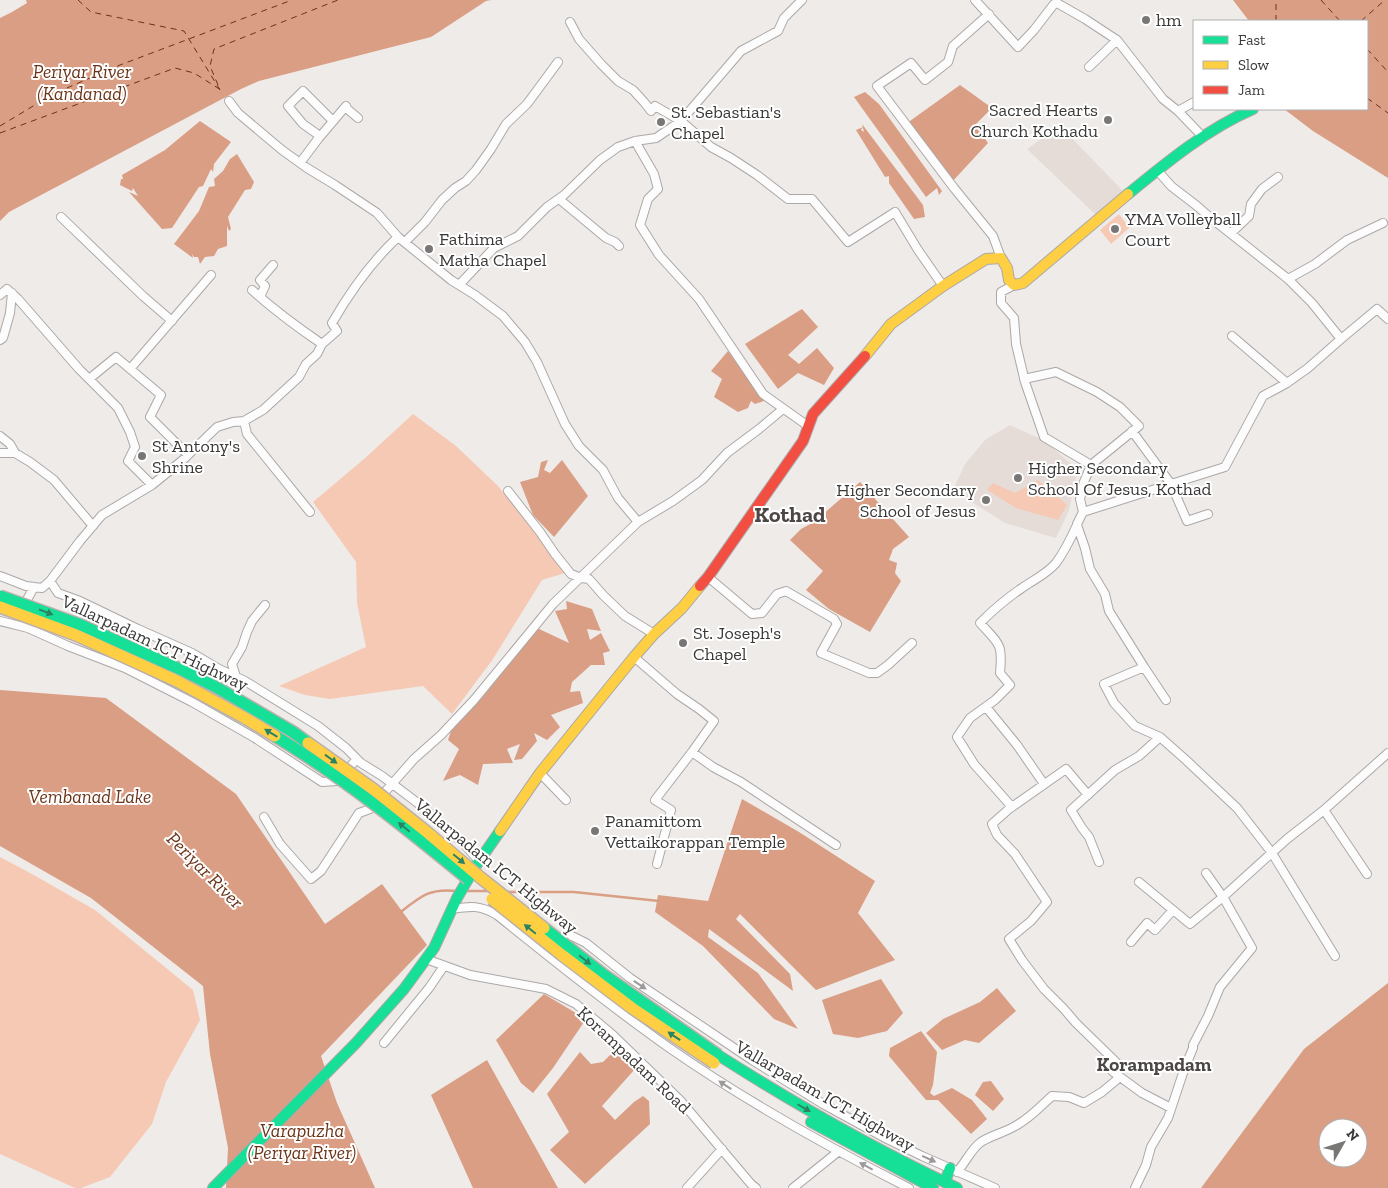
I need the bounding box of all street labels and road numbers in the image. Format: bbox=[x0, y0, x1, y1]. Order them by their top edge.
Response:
street label: Vallarpadam ICT Highway bbox=[57, 590, 253, 696]
street label: Vallarpadam ICT Highway bbox=[409, 793, 583, 939]
street label: Korampadam Road bbox=[572, 1002, 696, 1118]
street label: Vallarpadam ICT Highway bbox=[731, 1035, 919, 1157]

